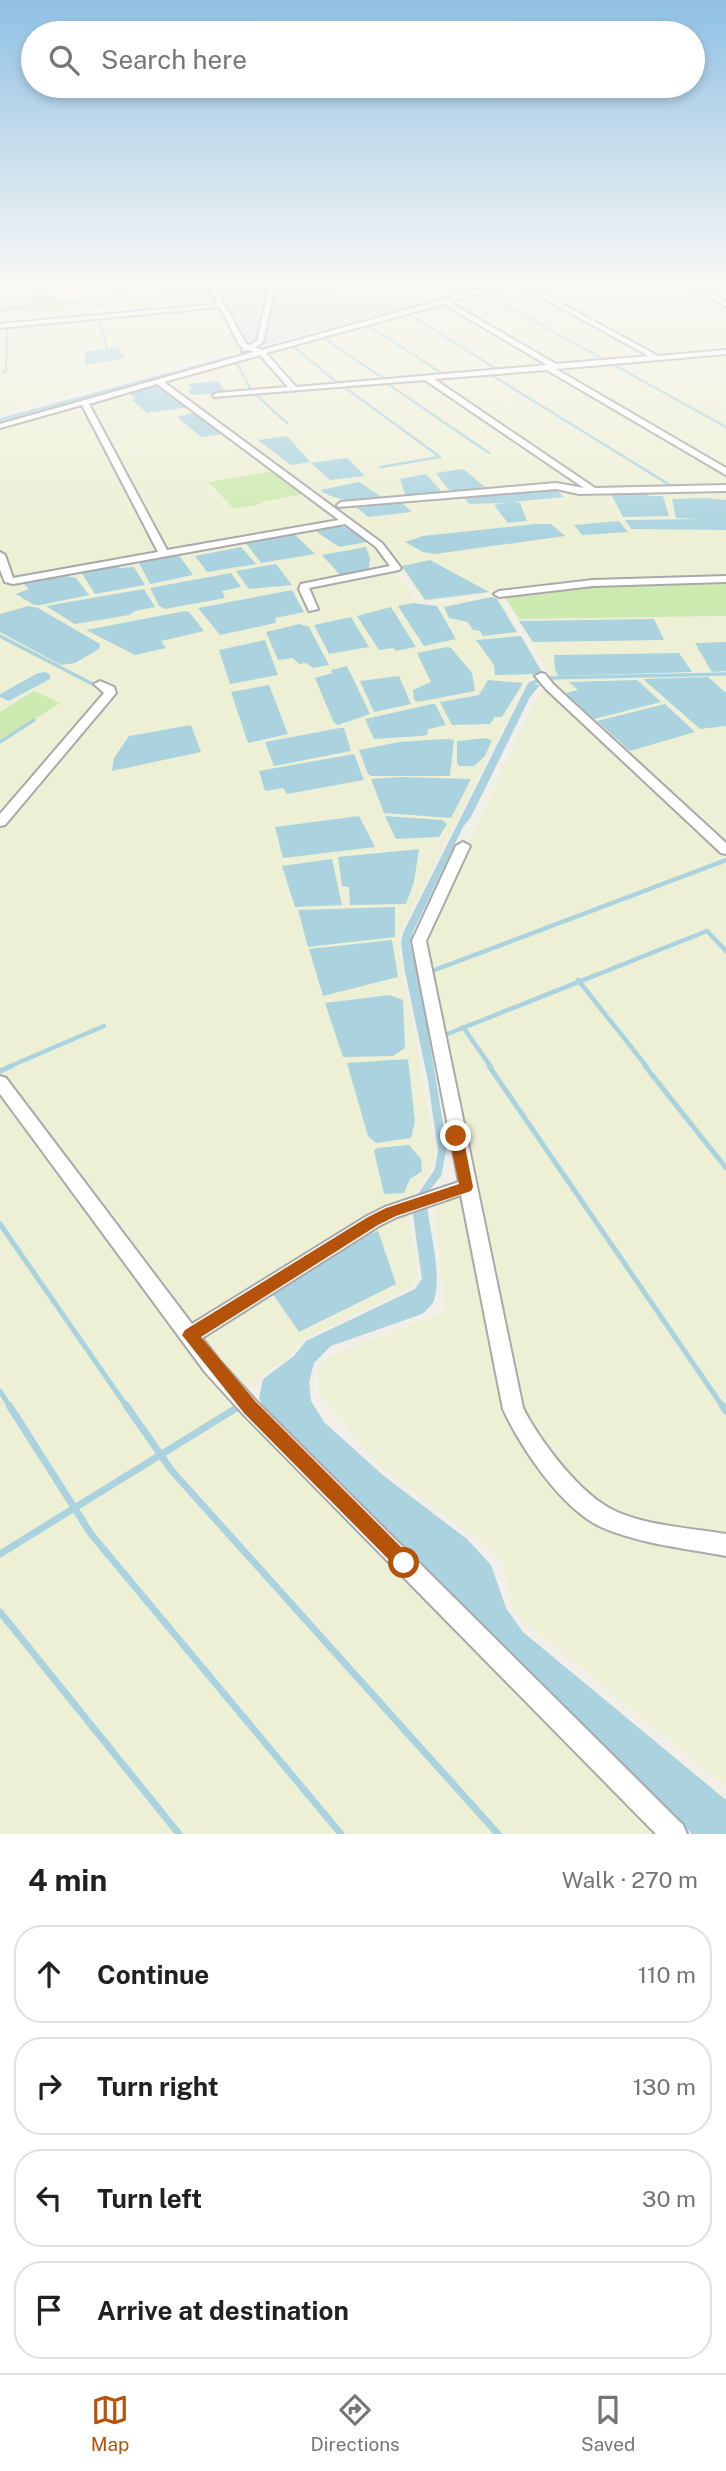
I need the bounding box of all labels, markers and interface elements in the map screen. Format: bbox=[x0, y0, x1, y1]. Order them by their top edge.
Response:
search box bbox=[21, 21, 705, 98]
icon: search bbox=[45, 41, 83, 79]
text: Search here bbox=[101, 44, 247, 75]
route end bbox=[440, 1120, 471, 1151]
route start bbox=[388, 1547, 419, 1578]
text: 4 min bbox=[28, 1862, 107, 1898]
text: Walk · 270 m bbox=[562, 1866, 698, 1893]
icon: ahead bbox=[30, 1955, 68, 1993]
text: Continue bbox=[97, 1959, 209, 1990]
text: 110 m bbox=[638, 1961, 696, 1988]
icon: right bbox=[30, 2067, 68, 2105]
text: Turn right bbox=[97, 2071, 219, 2102]
text: 130 m bbox=[633, 2073, 696, 2100]
icon: left bbox=[30, 2179, 68, 2217]
text: Turn left bbox=[97, 2183, 202, 2214]
text: 30 m bbox=[642, 2185, 696, 2212]
icon: arrive bbox=[30, 2291, 68, 2329]
text: Arrive at destination bbox=[97, 2295, 349, 2326]
tab: Map bbox=[91, 2391, 129, 2455]
tab: Directions bbox=[310, 2391, 400, 2455]
tab: Saved bbox=[581, 2391, 635, 2455]

